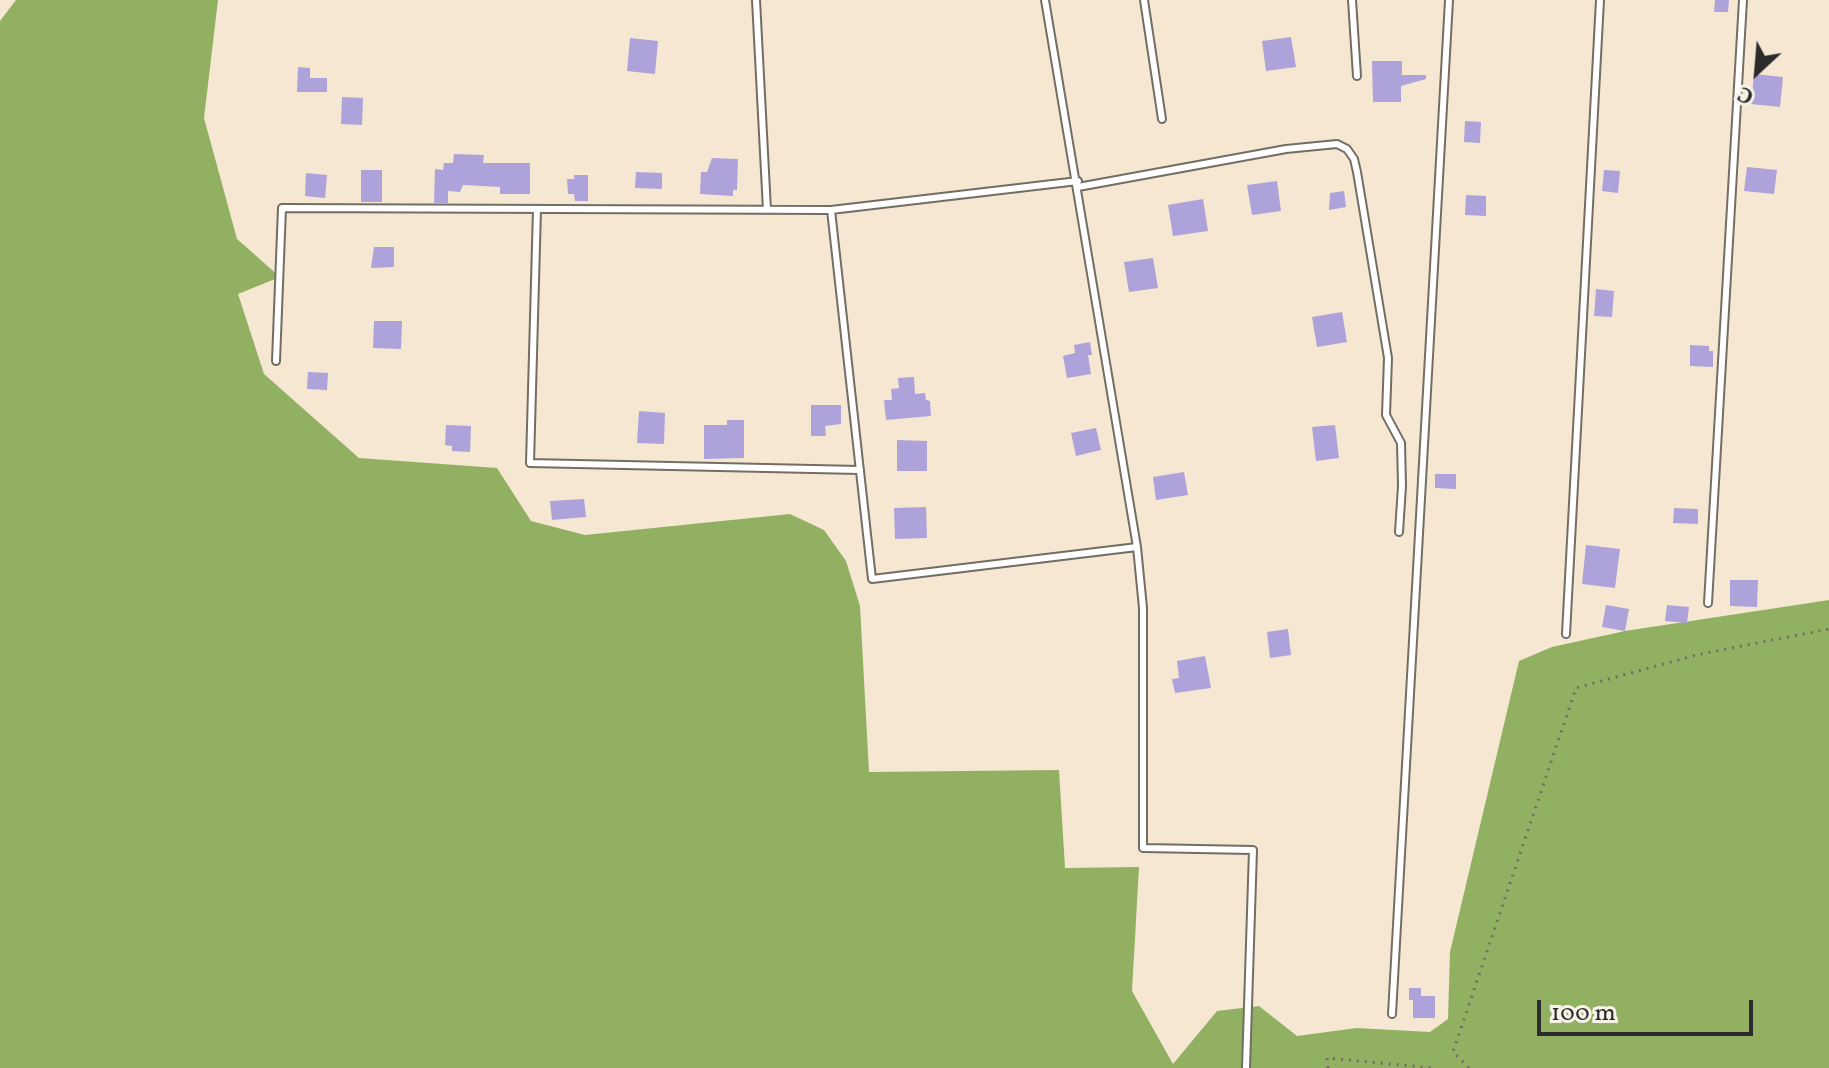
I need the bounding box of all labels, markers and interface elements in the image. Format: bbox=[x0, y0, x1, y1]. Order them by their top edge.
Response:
north arrow bbox=[1717, 32, 1797, 112]
text: С bbox=[1733, 77, 1759, 111]
scale bar bbox=[1541, 984, 1757, 1034]
text: 100 m bbox=[1551, 997, 1616, 1031]

